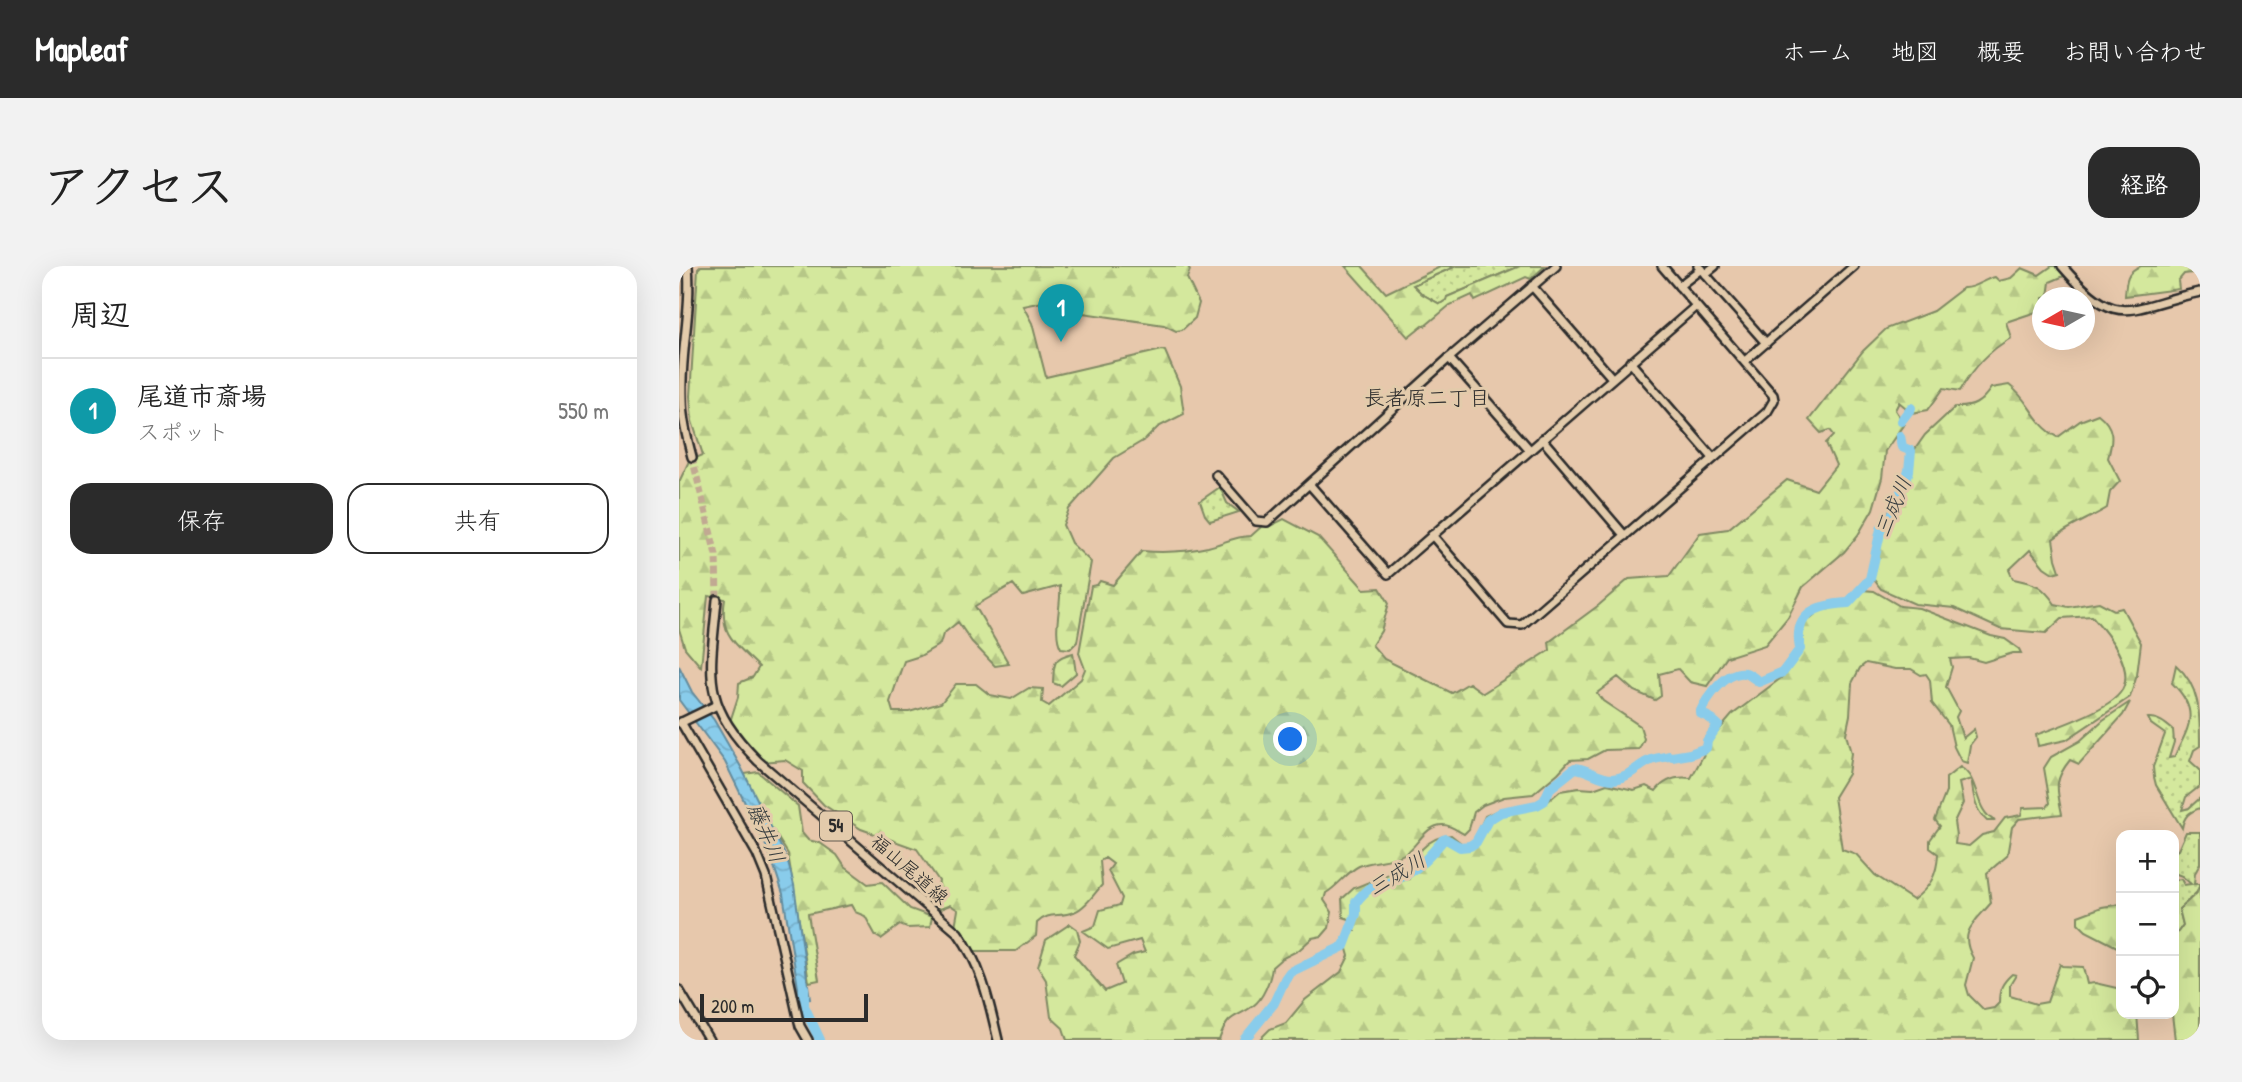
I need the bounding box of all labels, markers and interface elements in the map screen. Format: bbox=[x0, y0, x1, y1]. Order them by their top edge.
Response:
text: Mapleaf bbox=[35, 27, 128, 71]
text: ホーム bbox=[1782, 35, 1853, 67]
text: 地図 bbox=[1891, 35, 1939, 67]
text: 概要 bbox=[1977, 35, 2025, 67]
text: お問い合わせ bbox=[2063, 35, 2207, 67]
button: 経路 bbox=[2088, 147, 2200, 218]
text: アクセス bbox=[42, 152, 235, 218]
pin: 1 bbox=[1038, 284, 1084, 342]
north arrow bbox=[2032, 287, 2095, 350]
text: 周辺 bbox=[70, 294, 130, 334]
text: 尾道市斎場 bbox=[137, 378, 267, 413]
district label: 長者原二丁目 bbox=[1364, 383, 1490, 412]
text: 1 bbox=[89, 395, 97, 426]
text: 550 m bbox=[558, 395, 609, 426]
text: スポット bbox=[137, 416, 229, 447]
water label: 三成川 bbox=[1867, 472, 1918, 541]
button: 保存 bbox=[70, 483, 333, 554]
button: 共有 bbox=[347, 483, 609, 554]
your location bbox=[1273, 722, 1307, 756]
water label: 藤井川 bbox=[741, 798, 792, 867]
road number: 54 bbox=[820, 812, 852, 840]
street label: 福山尾道線 bbox=[866, 828, 954, 910]
map controls bbox=[2116, 830, 2179, 1019]
button: + bbox=[2116, 830, 2179, 893]
water label: 三成川 bbox=[1362, 845, 1431, 902]
button: − bbox=[2116, 893, 2179, 956]
button: locate bbox=[2116, 956, 2179, 1019]
scale bar bbox=[700, 991, 868, 1023]
text: 200 m bbox=[711, 993, 754, 1019]

